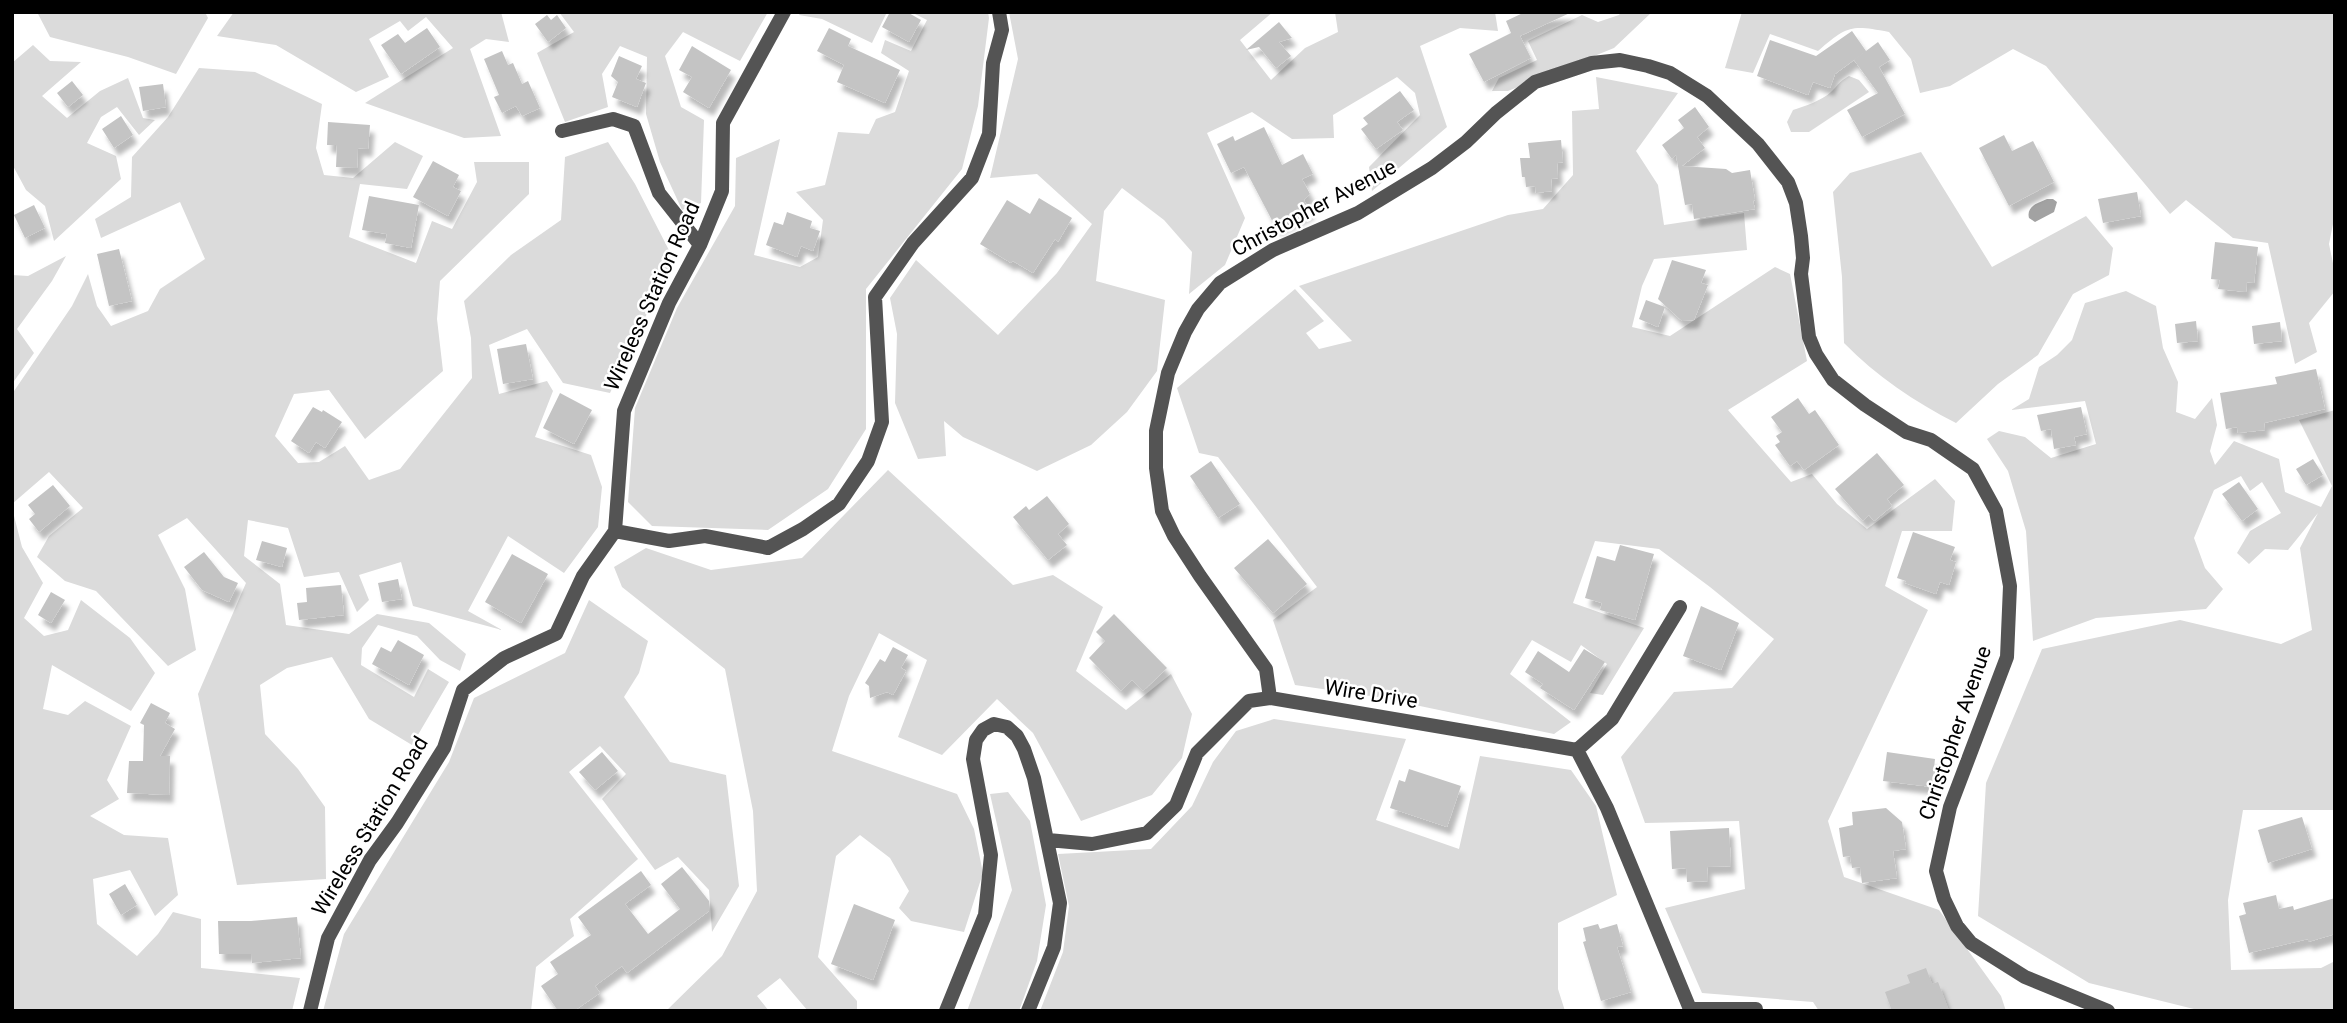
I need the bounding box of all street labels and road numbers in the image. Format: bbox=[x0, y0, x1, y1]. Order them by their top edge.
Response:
street label: Christopher Avenue bbox=[1228, 155, 1400, 261]
street label: Wireless Station Road bbox=[599, 198, 705, 394]
street label: Christopher Avenue bbox=[1914, 643, 1996, 823]
street label: Wire Drive bbox=[1323, 675, 1419, 713]
street label: Wireless Station Road bbox=[307, 732, 433, 920]

